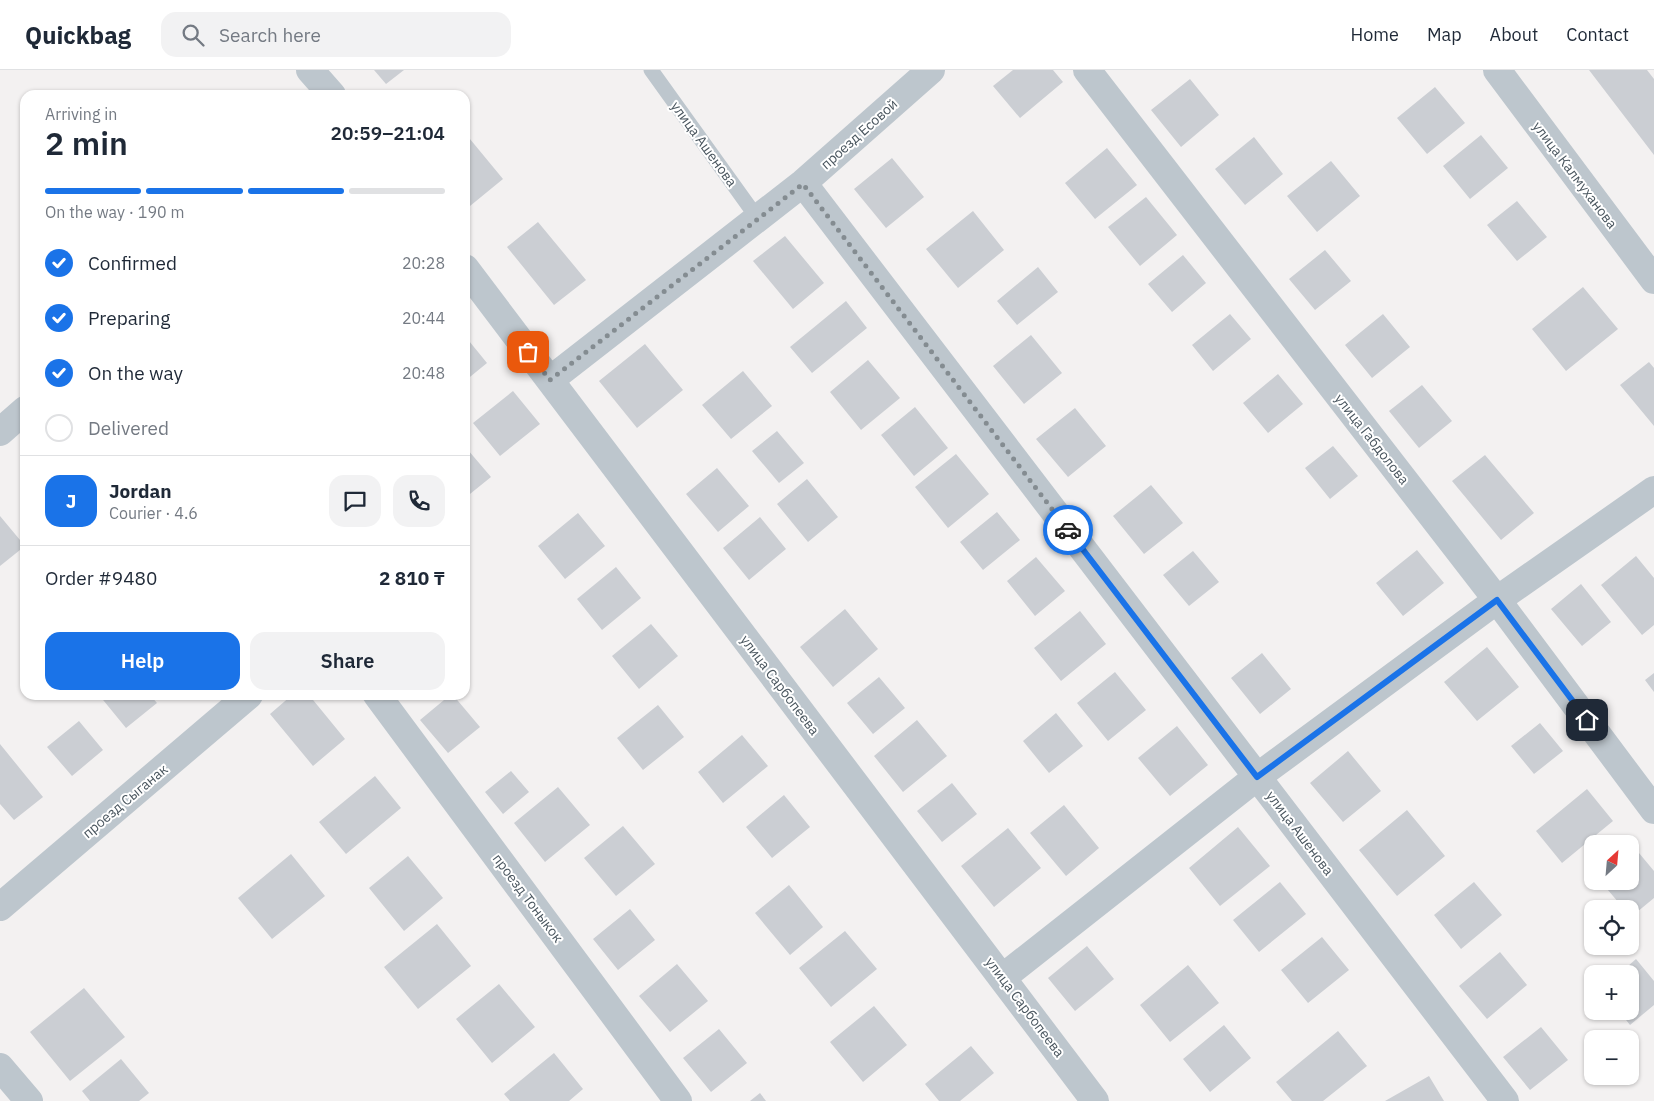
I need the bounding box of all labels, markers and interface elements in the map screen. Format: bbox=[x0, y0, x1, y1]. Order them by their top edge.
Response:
search box bbox=[161, 12, 511, 57]
text: Quickbag bbox=[25, 19, 131, 51]
icon: search bbox=[179, 21, 207, 49]
text: Search here bbox=[219, 23, 321, 47]
text: Home bbox=[1351, 23, 1399, 46]
text: Map bbox=[1427, 23, 1462, 46]
text: About bbox=[1490, 23, 1538, 46]
text: Contact bbox=[1566, 23, 1629, 46]
street label: проезд Есовой bbox=[817, 95, 901, 173]
street label: улица Ашенова bbox=[667, 98, 741, 191]
text: Arriving in bbox=[45, 104, 117, 124]
street label: улица Калмуханова bbox=[1529, 118, 1621, 232]
text: 20:59–21:04 bbox=[331, 121, 445, 145]
text: 2 min bbox=[45, 122, 128, 164]
text: On the way · 190 m bbox=[45, 202, 184, 222]
icon: check bbox=[45, 249, 73, 277]
text: Confirmed bbox=[88, 251, 177, 275]
text: 20:28 bbox=[402, 253, 445, 273]
icon: check bbox=[45, 304, 73, 332]
text: Preparing bbox=[88, 306, 170, 330]
text: 20:44 bbox=[402, 308, 445, 328]
pin bbox=[507, 331, 549, 373]
icon: bag bbox=[514, 338, 542, 366]
icon: check bbox=[45, 359, 73, 387]
text: On the way bbox=[88, 361, 183, 385]
text: 20:48 bbox=[402, 363, 445, 383]
street label: улица Габдолова bbox=[1331, 390, 1413, 488]
text: Delivered bbox=[88, 416, 169, 440]
button: chat bbox=[329, 475, 381, 527]
button: phone bbox=[393, 475, 445, 527]
text: Jordan bbox=[109, 479, 172, 503]
text: J bbox=[66, 489, 76, 513]
text: Courier · 4.6 bbox=[109, 503, 198, 523]
courier bbox=[1043, 505, 1093, 555]
icon: car bbox=[1054, 516, 1082, 544]
text: Order #9480 bbox=[45, 566, 157, 590]
text: 2 810 ₸ bbox=[379, 566, 445, 590]
street label: улица Сарбопеева bbox=[736, 631, 824, 739]
button: Help bbox=[45, 632, 240, 690]
button: Share bbox=[250, 632, 445, 690]
pin bbox=[1566, 699, 1608, 741]
icon: home bbox=[1573, 706, 1601, 734]
street label: проезд Сыганак bbox=[79, 760, 172, 842]
street label: улица Ашенова bbox=[1262, 787, 1338, 879]
north arrow bbox=[1584, 835, 1639, 890]
map controls bbox=[1584, 835, 1639, 1085]
street label: проезд Тоныкок bbox=[489, 850, 567, 946]
button: locate bbox=[1584, 900, 1639, 955]
street label: улица Сарбопеева bbox=[981, 953, 1069, 1061]
button: + bbox=[1584, 965, 1639, 1020]
button: − bbox=[1584, 1030, 1639, 1085]

